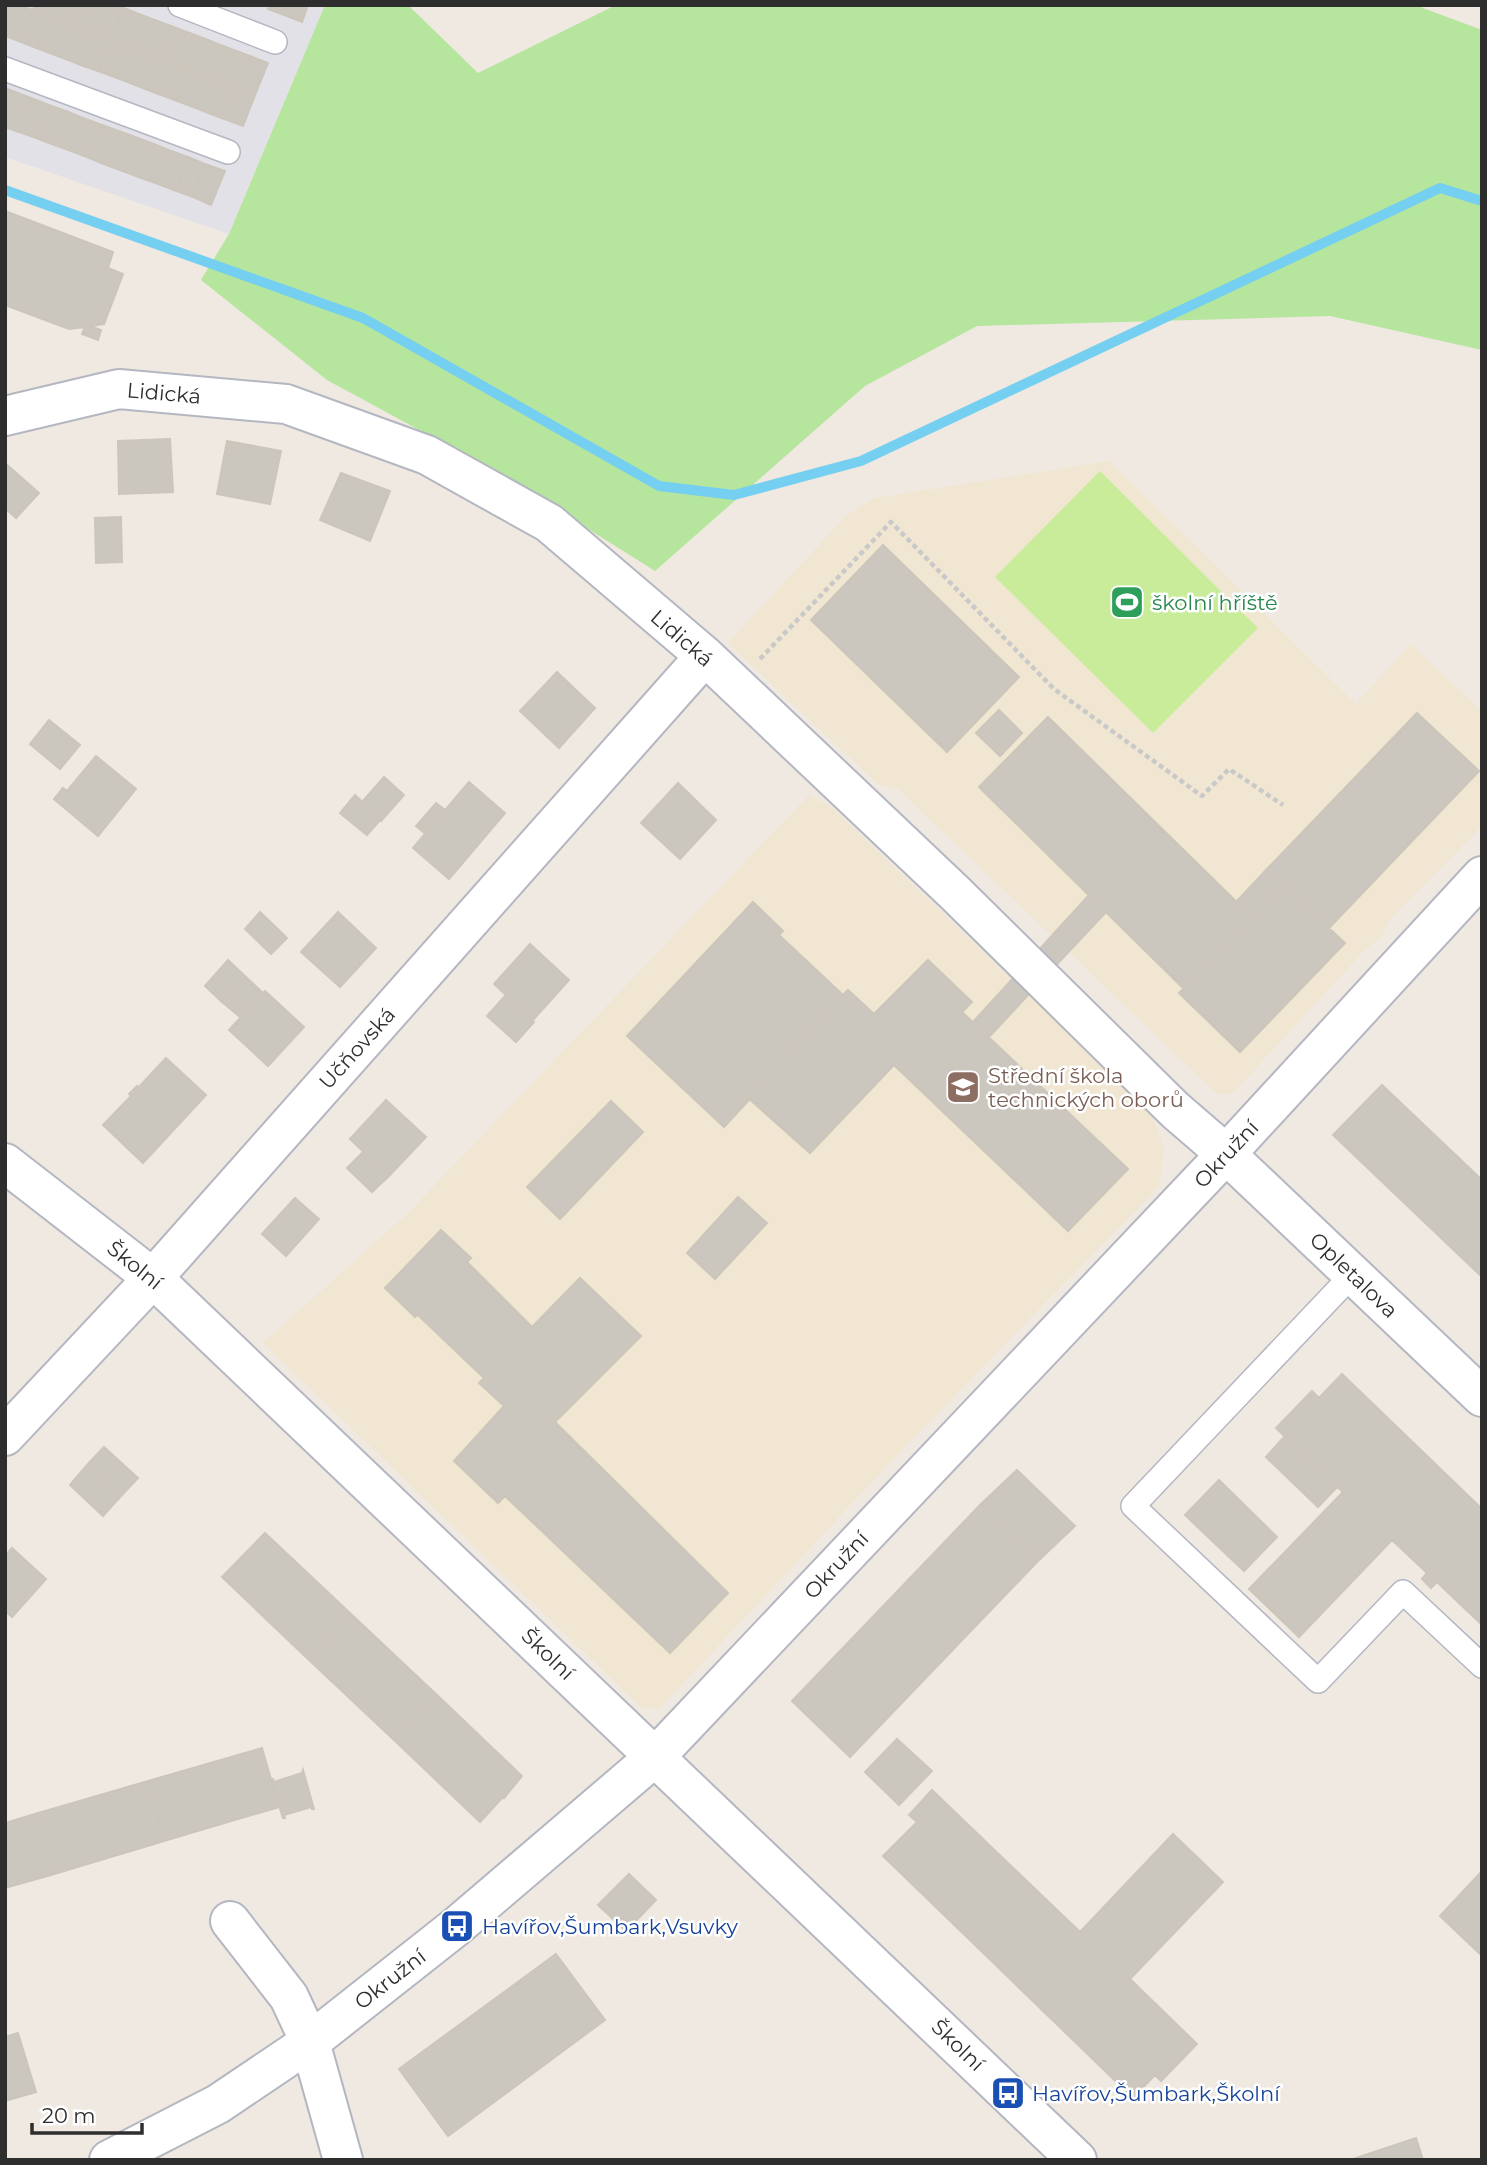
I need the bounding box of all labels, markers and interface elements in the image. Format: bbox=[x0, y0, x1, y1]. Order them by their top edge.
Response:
street label: Lidická bbox=[126, 377, 202, 409]
sports icon: školní hříště bbox=[1108, 583, 1146, 621]
place label: školní hříště bbox=[1152, 590, 1278, 615]
street label: Lidická bbox=[646, 604, 718, 672]
street label: Učňovská bbox=[314, 1002, 400, 1094]
place label: Střední škola technických oborů bbox=[988, 1063, 1184, 1112]
school or university icon: Střední škola technických oborů bbox=[944, 1068, 982, 1106]
street label: Okružní bbox=[1189, 1114, 1264, 1193]
street label: Opletalova bbox=[1305, 1227, 1403, 1323]
street label: Školní bbox=[102, 1235, 169, 1296]
street label: Okružní bbox=[799, 1525, 874, 1604]
street label: Školní bbox=[516, 1623, 581, 1686]
bus stop icon: Havířov,Šumbark,Vsuvky bbox=[438, 1907, 476, 1945]
place label: Havířov,Šumbark,Vsuvky bbox=[482, 1914, 738, 1939]
street label: Okružní bbox=[350, 1943, 432, 2014]
street label: Školní bbox=[926, 2014, 991, 2077]
bus stop icon: Havířov,Šumbark,Školní bbox=[989, 2074, 1027, 2112]
place label: Havířov,Šumbark,Školní bbox=[1032, 2081, 1281, 2106]
scale bar bbox=[32, 2092, 142, 2136]
text: 20 m bbox=[42, 2103, 96, 2128]

